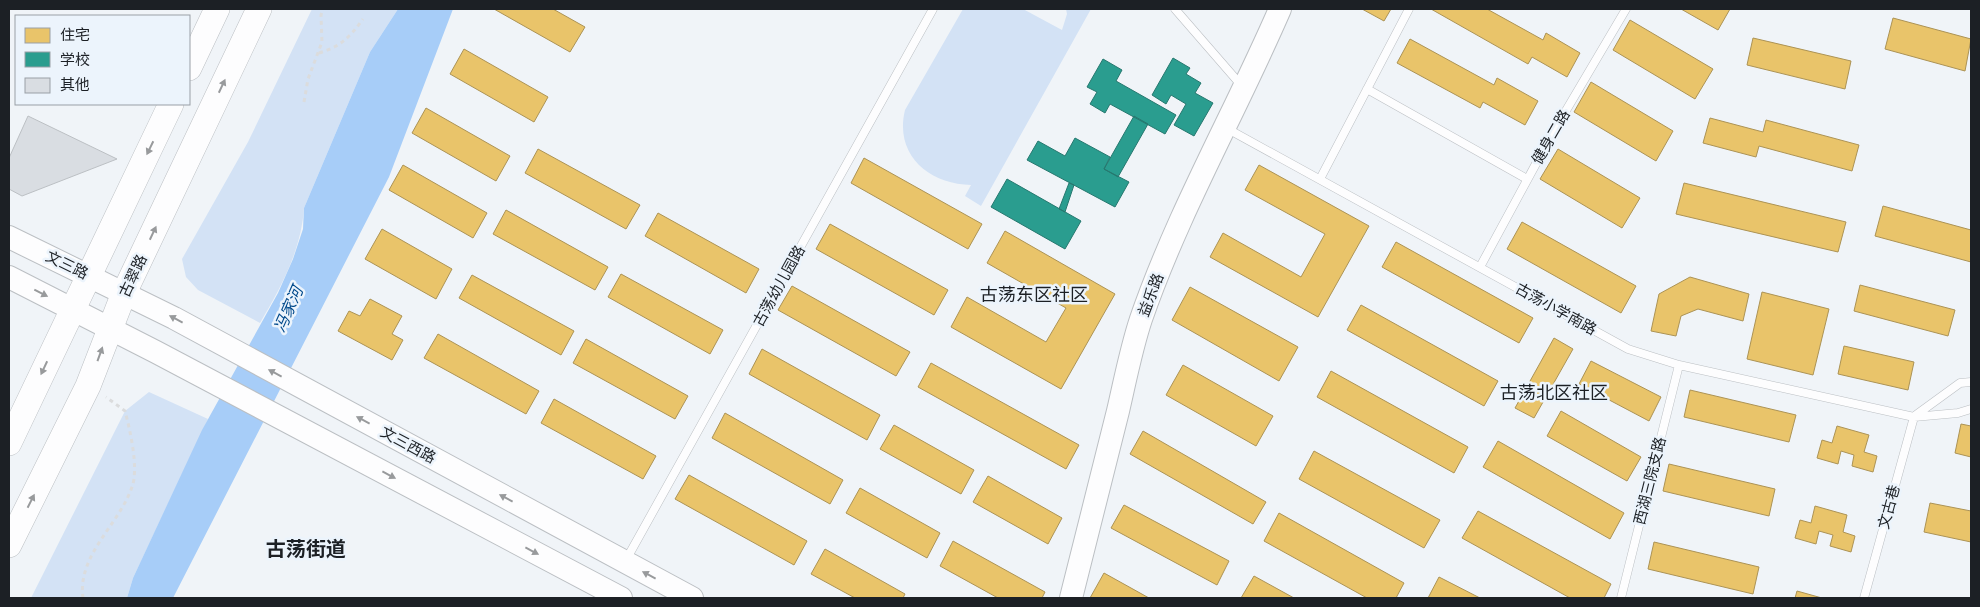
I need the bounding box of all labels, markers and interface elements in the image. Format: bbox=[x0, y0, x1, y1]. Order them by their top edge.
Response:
legend bbox=[15, 15, 190, 105]
text: 住宅 bbox=[60, 25, 90, 43]
text: 学校 bbox=[60, 50, 90, 68]
text: 其他 bbox=[60, 75, 90, 93]
one-way arrow bbox=[218, 79, 226, 93]
street label: 健身二路 bbox=[1527, 106, 1573, 167]
one-way arrow bbox=[146, 140, 154, 155]
one-way arrow bbox=[149, 226, 157, 240]
street label: 古荡幼儿园路 bbox=[748, 242, 808, 329]
street label: 文三路 bbox=[43, 246, 92, 282]
street label: 古翠路 bbox=[114, 251, 150, 300]
street label: 益乐路 bbox=[1134, 270, 1167, 319]
street label: 古荡小学南路 bbox=[1513, 278, 1600, 338]
water label: 冯家河 bbox=[269, 280, 307, 335]
district label: 古荡东区社区 bbox=[980, 283, 1088, 305]
one-way arrow bbox=[33, 289, 48, 297]
one-way arrow bbox=[169, 315, 184, 323]
one-way arrow bbox=[97, 347, 104, 362]
one-way arrow bbox=[40, 361, 48, 376]
one-way arrow bbox=[268, 369, 282, 377]
district label: 古荡北区社区 bbox=[1500, 381, 1608, 403]
one-way arrow bbox=[356, 416, 370, 425]
street label: 文三西路 bbox=[378, 422, 439, 466]
street label: 西湖三院支路 bbox=[1629, 435, 1669, 527]
one-way arrow bbox=[382, 471, 396, 479]
street label: 文古巷 bbox=[1874, 483, 1903, 531]
one-way arrow bbox=[27, 494, 35, 508]
one-way arrow bbox=[498, 494, 513, 502]
district label: 古荡街道 bbox=[266, 536, 346, 560]
one-way arrow bbox=[526, 547, 539, 556]
one-way arrow bbox=[641, 571, 656, 579]

